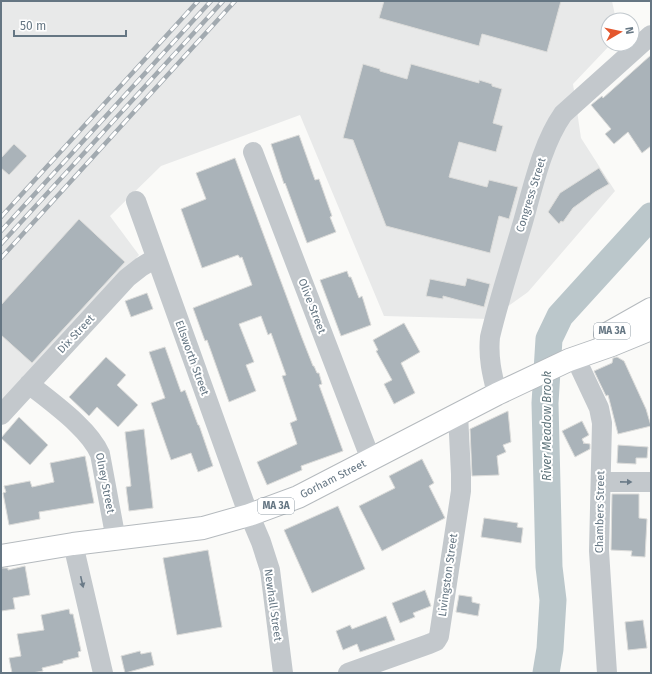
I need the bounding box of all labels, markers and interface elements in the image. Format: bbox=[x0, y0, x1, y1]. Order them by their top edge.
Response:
scale bar bbox=[14, 12, 126, 38]
north arrow bbox=[600, 12, 640, 52]
text: 50 m bbox=[20, 19, 46, 33]
text: N bbox=[622, 26, 636, 35]
street label: Congress Street bbox=[513, 156, 549, 234]
street label: Olive Street bbox=[296, 277, 328, 335]
street label: Dix Street bbox=[55, 312, 97, 356]
street label: Ellsworth Street bbox=[172, 319, 212, 397]
road number: MA 3A bbox=[594, 323, 630, 339]
water label: River Meadow Brook bbox=[540, 371, 554, 481]
street label: Olney Street bbox=[93, 452, 117, 514]
street label: Gorham Street bbox=[298, 457, 368, 501]
street label: Chambers Street bbox=[593, 471, 607, 553]
one-way arrow bbox=[620, 479, 633, 485]
road number: MA 3A bbox=[258, 498, 294, 514]
street label: Livingston Street bbox=[436, 533, 460, 617]
street label: Newhall Street bbox=[261, 568, 285, 642]
one-way arrow bbox=[79, 576, 85, 589]

